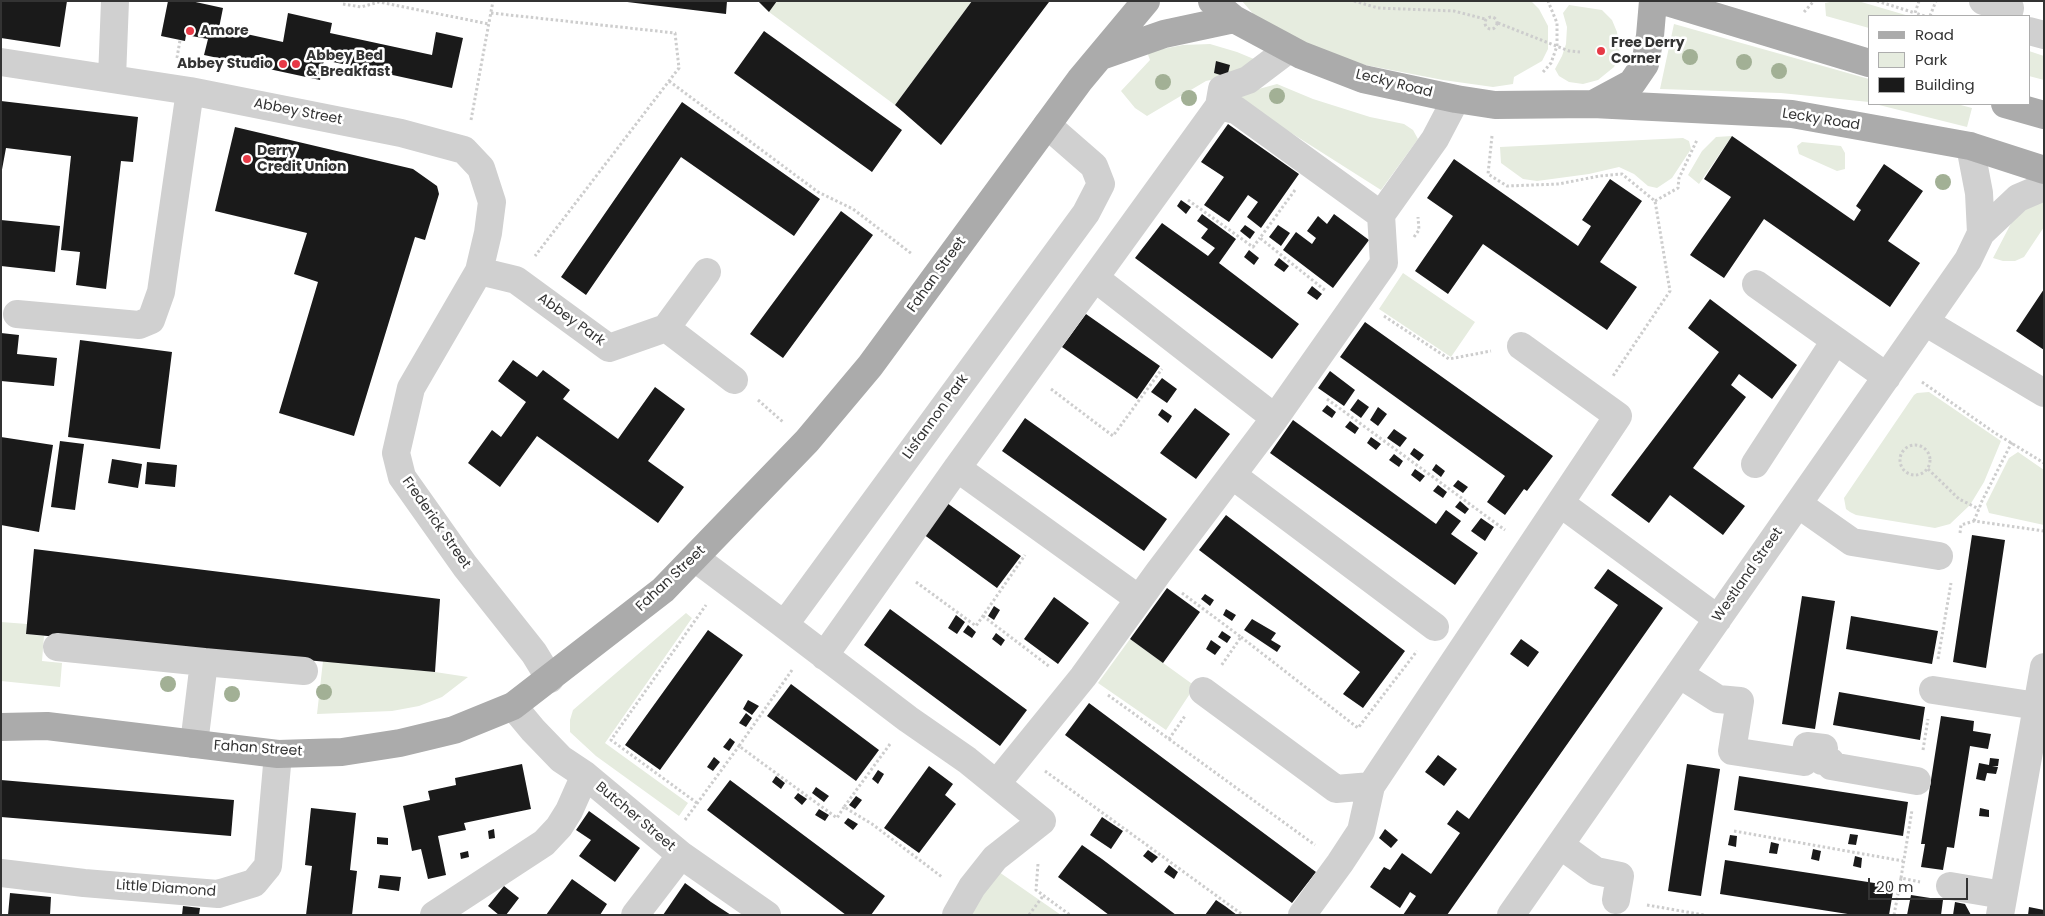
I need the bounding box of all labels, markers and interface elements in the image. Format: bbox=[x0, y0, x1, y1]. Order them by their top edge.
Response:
legend bbox=[1868, 15, 2030, 105]
place label: Amore bbox=[200, 23, 249, 39]
text: Road bbox=[1915, 24, 1954, 45]
marker: Amore bbox=[184, 25, 196, 37]
place label: Free Derry Corner bbox=[1611, 35, 1684, 68]
marker: Free Derry Corner bbox=[1595, 45, 1607, 57]
place label: Abbey Bed & Breakfast bbox=[306, 48, 390, 80]
text: Park bbox=[1915, 49, 1947, 70]
place label: Abbey Studio bbox=[177, 56, 273, 72]
marker: Abbey Studio bbox=[277, 58, 289, 70]
marker: Abbey Bed & Breakfast bbox=[290, 58, 302, 70]
street label: Lecky Road bbox=[1354, 66, 1434, 102]
text: Building bbox=[1915, 74, 1975, 95]
street label: Abbey Street bbox=[252, 95, 344, 129]
street label: Lecky Road bbox=[1781, 106, 1861, 134]
place label: Derry Credit Union bbox=[257, 143, 346, 176]
marker: Derry Credit Union bbox=[241, 153, 253, 165]
street label: Fahan Street bbox=[904, 234, 970, 316]
street label: Abbey Park bbox=[534, 290, 608, 350]
street label: Lisfannon Park bbox=[900, 371, 972, 463]
street label: Frederick Street bbox=[398, 474, 474, 572]
street label: Westland Street bbox=[1709, 525, 1787, 625]
street label: Fahan Street bbox=[633, 543, 709, 615]
street label: Fahan Street bbox=[213, 738, 303, 760]
street label: Butcher Street bbox=[592, 779, 678, 855]
scale bar bbox=[1870, 868, 1970, 900]
text: 20 m bbox=[1876, 876, 1914, 897]
street label: Little Diamond bbox=[115, 877, 217, 901]

